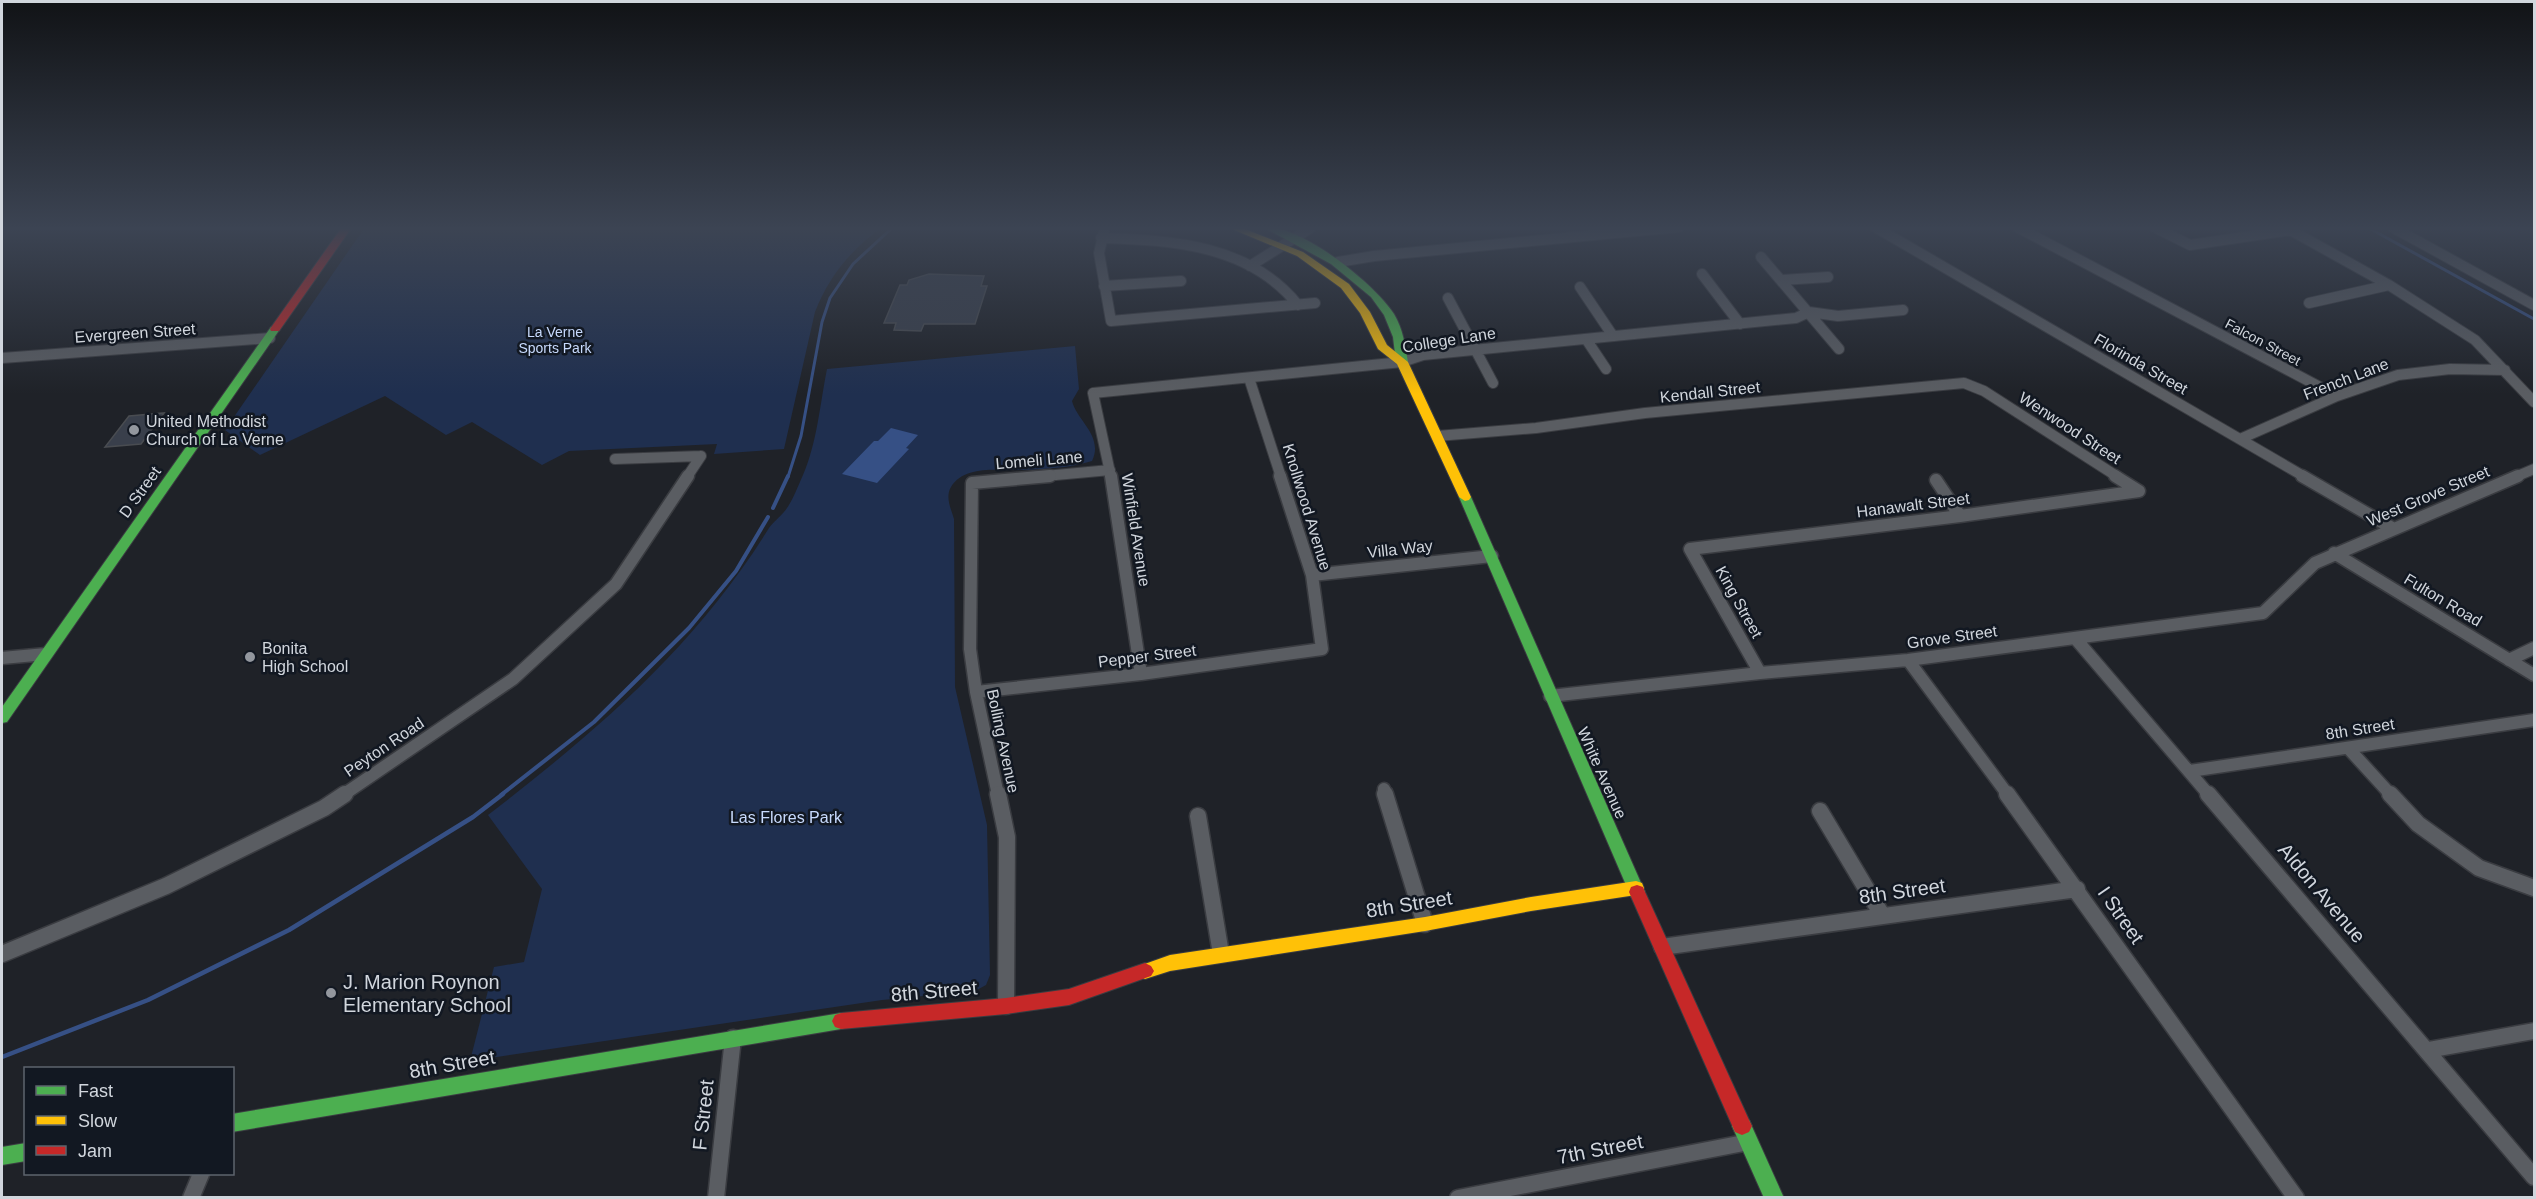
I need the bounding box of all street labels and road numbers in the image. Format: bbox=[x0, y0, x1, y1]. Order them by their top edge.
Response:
street label: Falcon Street bbox=[2222, 315, 2304, 369]
street label: Evergreen Street bbox=[74, 320, 196, 346]
street label: College Lane bbox=[1401, 324, 1497, 356]
street label: Florinda Street bbox=[2091, 330, 2191, 398]
street label: French Lane bbox=[2301, 355, 2391, 403]
street label: Kendall Street bbox=[1659, 378, 1761, 406]
street label: Wenwood Street bbox=[2016, 389, 2125, 468]
street label: Knollwood Avenue bbox=[1280, 442, 1334, 572]
street label: Lomeli Lane bbox=[995, 448, 1083, 472]
street label: West Grove Street bbox=[2364, 462, 2492, 529]
street label: D Street bbox=[116, 463, 164, 521]
street label: Winfield Avenue bbox=[1119, 472, 1153, 588]
street label: Hanawalt Street bbox=[1855, 490, 1971, 520]
street label: Villa Way bbox=[1366, 537, 1434, 561]
street label: King Street bbox=[1712, 563, 1766, 641]
street label: Fulton Road bbox=[2401, 570, 2485, 630]
street label: Grove Street bbox=[1906, 622, 1999, 652]
street label: Pepper Street bbox=[1097, 641, 1198, 670]
street label: Bolling Avenue bbox=[984, 688, 1022, 794]
street label: Peyton Road bbox=[341, 714, 427, 780]
street label: 8th Street bbox=[2324, 715, 2396, 743]
street label: White Avenue bbox=[1574, 725, 1630, 822]
street label: Aldon Avenue bbox=[2274, 839, 2370, 947]
street label: 8th Street bbox=[1858, 874, 1947, 908]
street label: I Street bbox=[2093, 882, 2149, 948]
street label: 8th Street bbox=[1364, 886, 1454, 922]
street label: 8th Street bbox=[890, 976, 979, 1006]
street label: 8th Street bbox=[407, 1046, 497, 1082]
street label: F Street bbox=[688, 1078, 718, 1152]
street label: 7th Street bbox=[1555, 1130, 1645, 1168]

